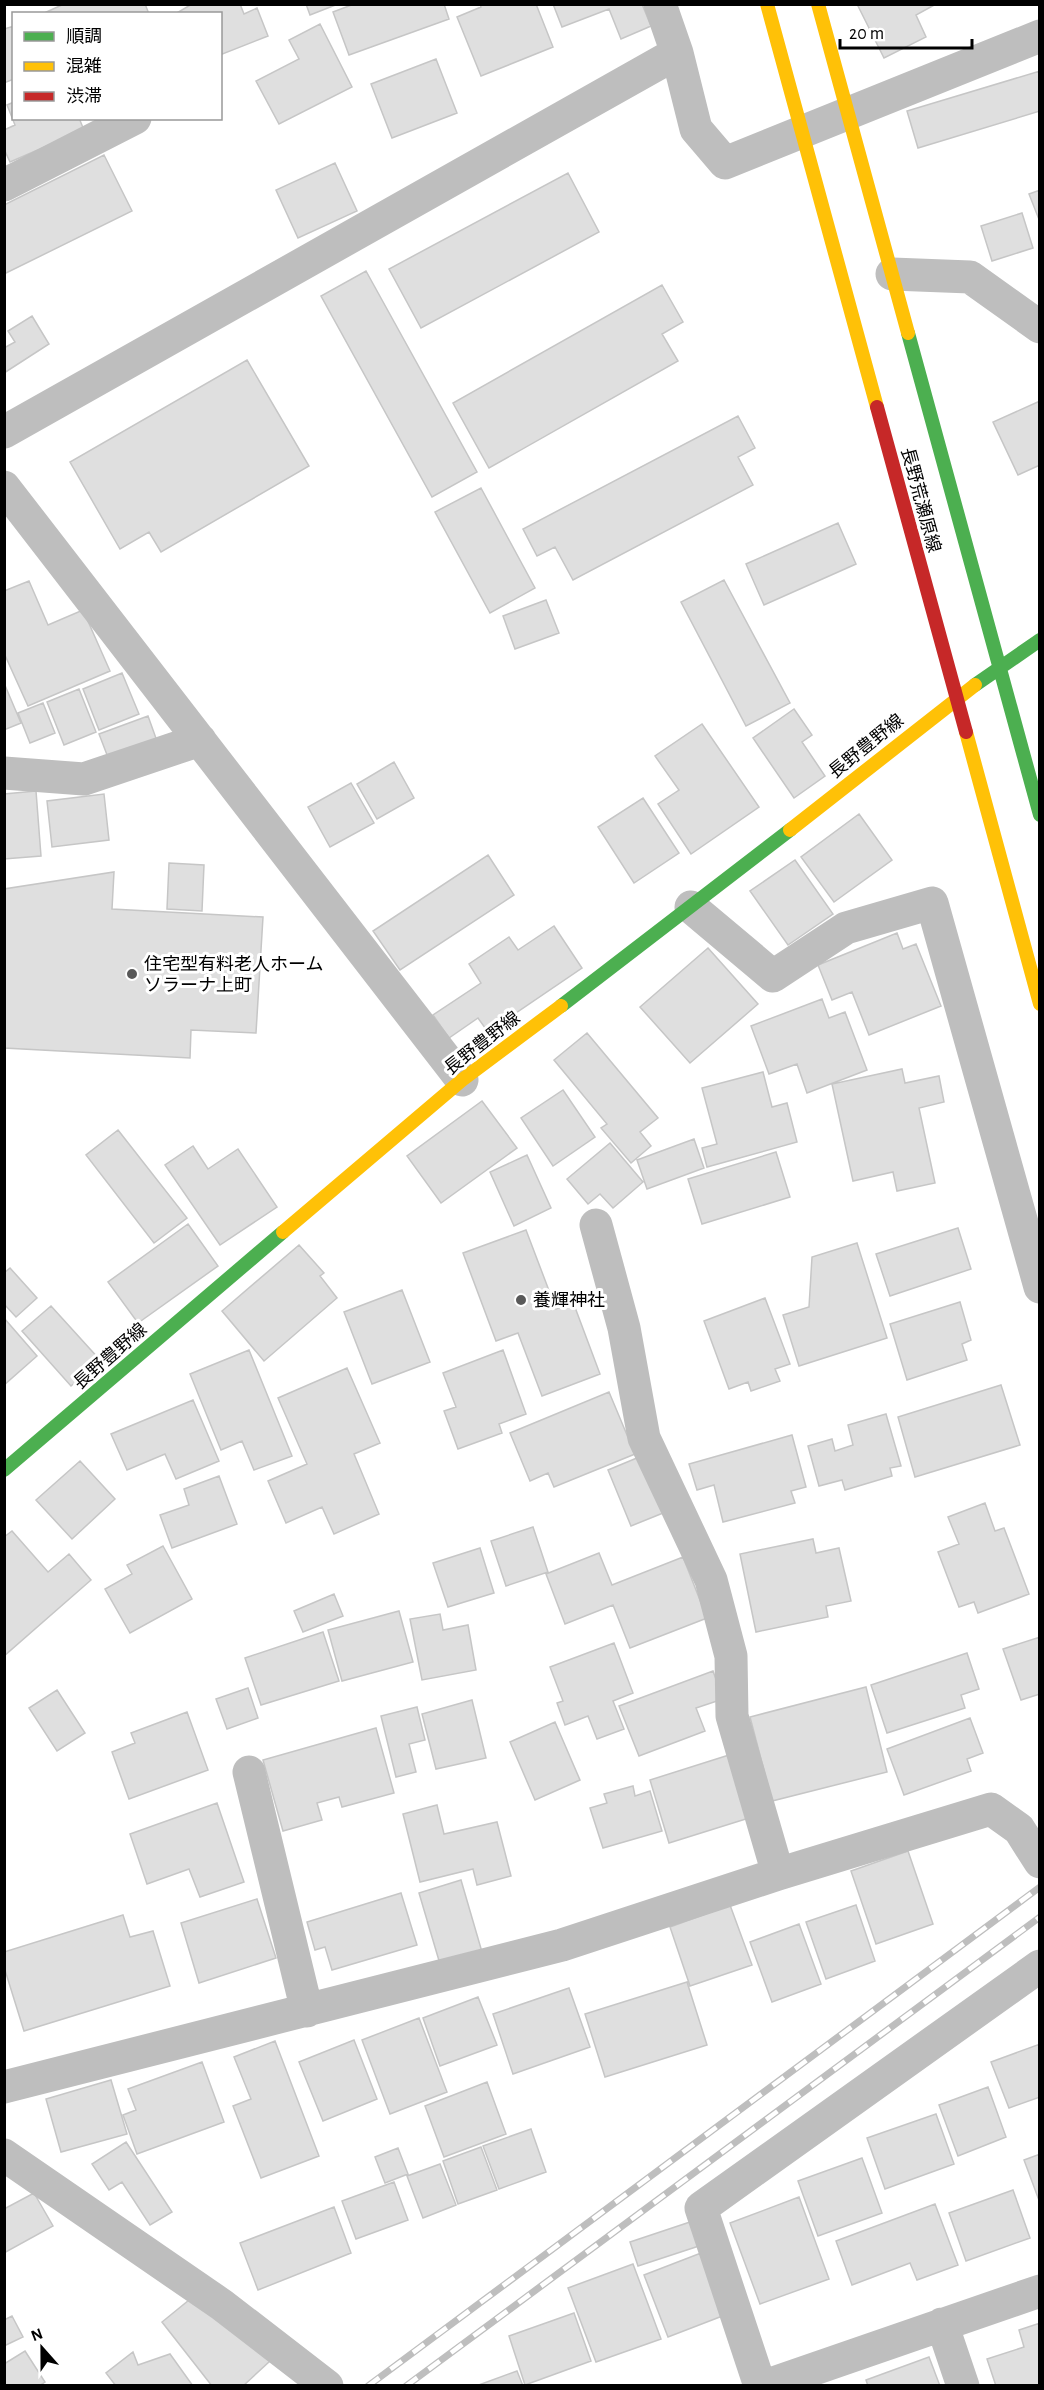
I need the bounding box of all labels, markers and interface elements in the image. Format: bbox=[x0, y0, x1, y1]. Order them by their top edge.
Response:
legend bbox=[12, 12, 222, 120]
scale bar bbox=[840, 12, 972, 50]
text: 20 m bbox=[849, 25, 884, 43]
text: 順調 bbox=[66, 28, 102, 46]
text: 混雑 bbox=[66, 56, 102, 76]
text: 渋滞 bbox=[66, 87, 102, 106]
street label: 長野荒瀬原線 bbox=[897, 445, 945, 555]
street label: 長野豊野線 bbox=[825, 710, 907, 782]
place label: 住宅型有料老人ホーム ソラーナ上町 bbox=[144, 954, 323, 995]
marker: 住宅型有料老人ホーム ソラーナ上町 bbox=[125, 967, 139, 981]
street label: 長野豊野線 bbox=[440, 1007, 524, 1079]
place label: 養輝神社 bbox=[533, 1290, 605, 1310]
marker: 養輝神社 bbox=[514, 1293, 528, 1307]
street label: 長野豊野線 bbox=[69, 1319, 151, 1393]
north arrow bbox=[12, 2318, 72, 2378]
text: N bbox=[29, 2325, 45, 2344]

